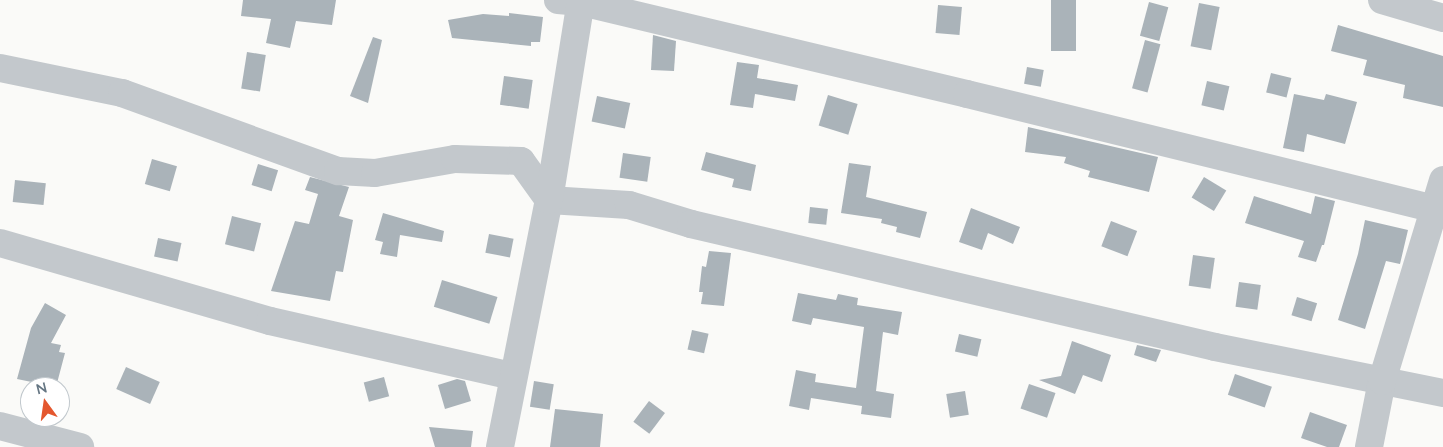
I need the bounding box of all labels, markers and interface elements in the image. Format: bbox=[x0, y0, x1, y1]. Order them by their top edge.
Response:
north arrow bbox=[20, 377, 70, 427]
text: N bbox=[34, 378, 49, 397]

